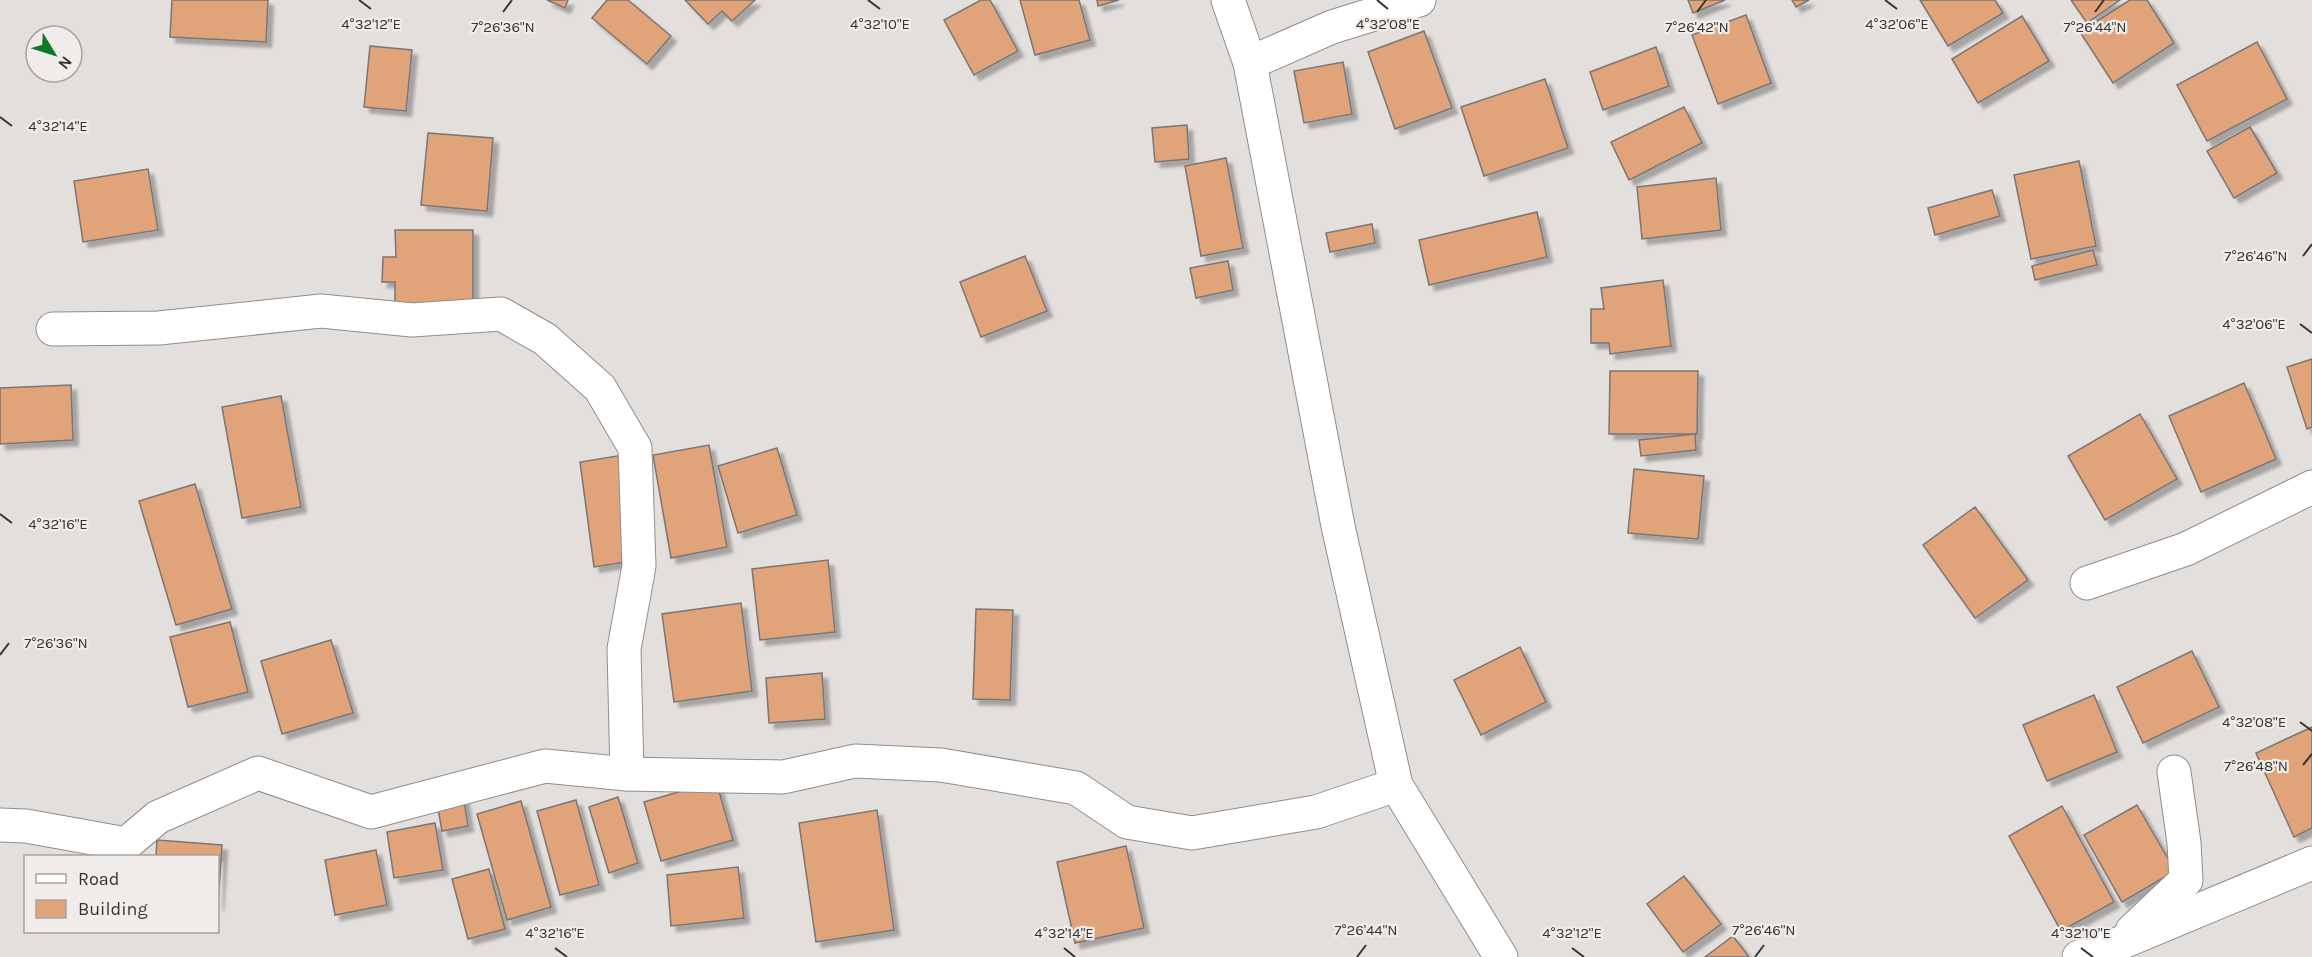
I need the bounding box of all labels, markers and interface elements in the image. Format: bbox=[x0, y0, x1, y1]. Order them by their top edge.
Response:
text: 4°32'12"E bbox=[341, 15, 401, 33]
text: 4°32'10"E bbox=[850, 15, 910, 33]
text: 4°32'08"E bbox=[1356, 15, 1420, 33]
text: 4°32'06"E bbox=[1865, 15, 1929, 33]
text: 7°26'36"N bbox=[471, 18, 535, 36]
text: 7°26'42"N bbox=[1665, 18, 1729, 36]
text: 7°26'44"N bbox=[2063, 18, 2127, 36]
north arrow bbox=[24, 24, 84, 84]
text: N bbox=[54, 53, 76, 73]
text: 4°32'14"E bbox=[28, 117, 88, 135]
text: 7°26'46"N bbox=[2224, 247, 2288, 265]
text: 4°32'06"E bbox=[2222, 315, 2286, 333]
text: 4°32'16"E bbox=[28, 515, 88, 533]
text: 7°26'36"N bbox=[24, 634, 88, 652]
text: 4°32'08"E bbox=[2222, 713, 2286, 731]
text: 7°26'48"N bbox=[2224, 757, 2288, 775]
legend bbox=[24, 855, 219, 933]
text: Road bbox=[78, 868, 119, 890]
text: Building bbox=[78, 898, 148, 920]
text: 7°26'44"N bbox=[1334, 921, 1398, 939]
text: 7°26'46"N bbox=[1732, 921, 1796, 939]
text: 4°32'16"E bbox=[525, 924, 585, 942]
text: 4°32'14"E bbox=[1034, 924, 1094, 942]
text: 4°32'12"E bbox=[1542, 924, 1602, 942]
text: 4°32'10"E bbox=[2051, 924, 2111, 942]

